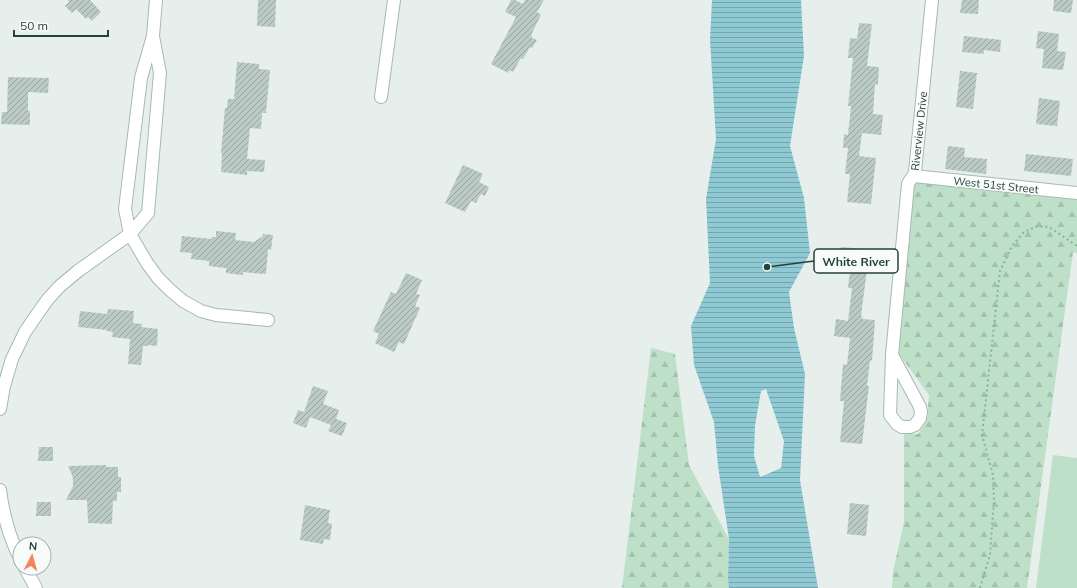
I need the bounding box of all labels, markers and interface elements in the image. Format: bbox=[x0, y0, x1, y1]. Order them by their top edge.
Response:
scale bar bbox=[14, 12, 108, 38]
text: 50 m bbox=[20, 18, 48, 33]
street label: Riverview Drive bbox=[908, 91, 930, 171]
street label: West 51st Street bbox=[953, 174, 1039, 196]
callout: White River bbox=[814, 249, 898, 273]
text: White River bbox=[822, 254, 890, 269]
north arrow bbox=[12, 536, 52, 576]
text: N bbox=[28, 539, 38, 553]

